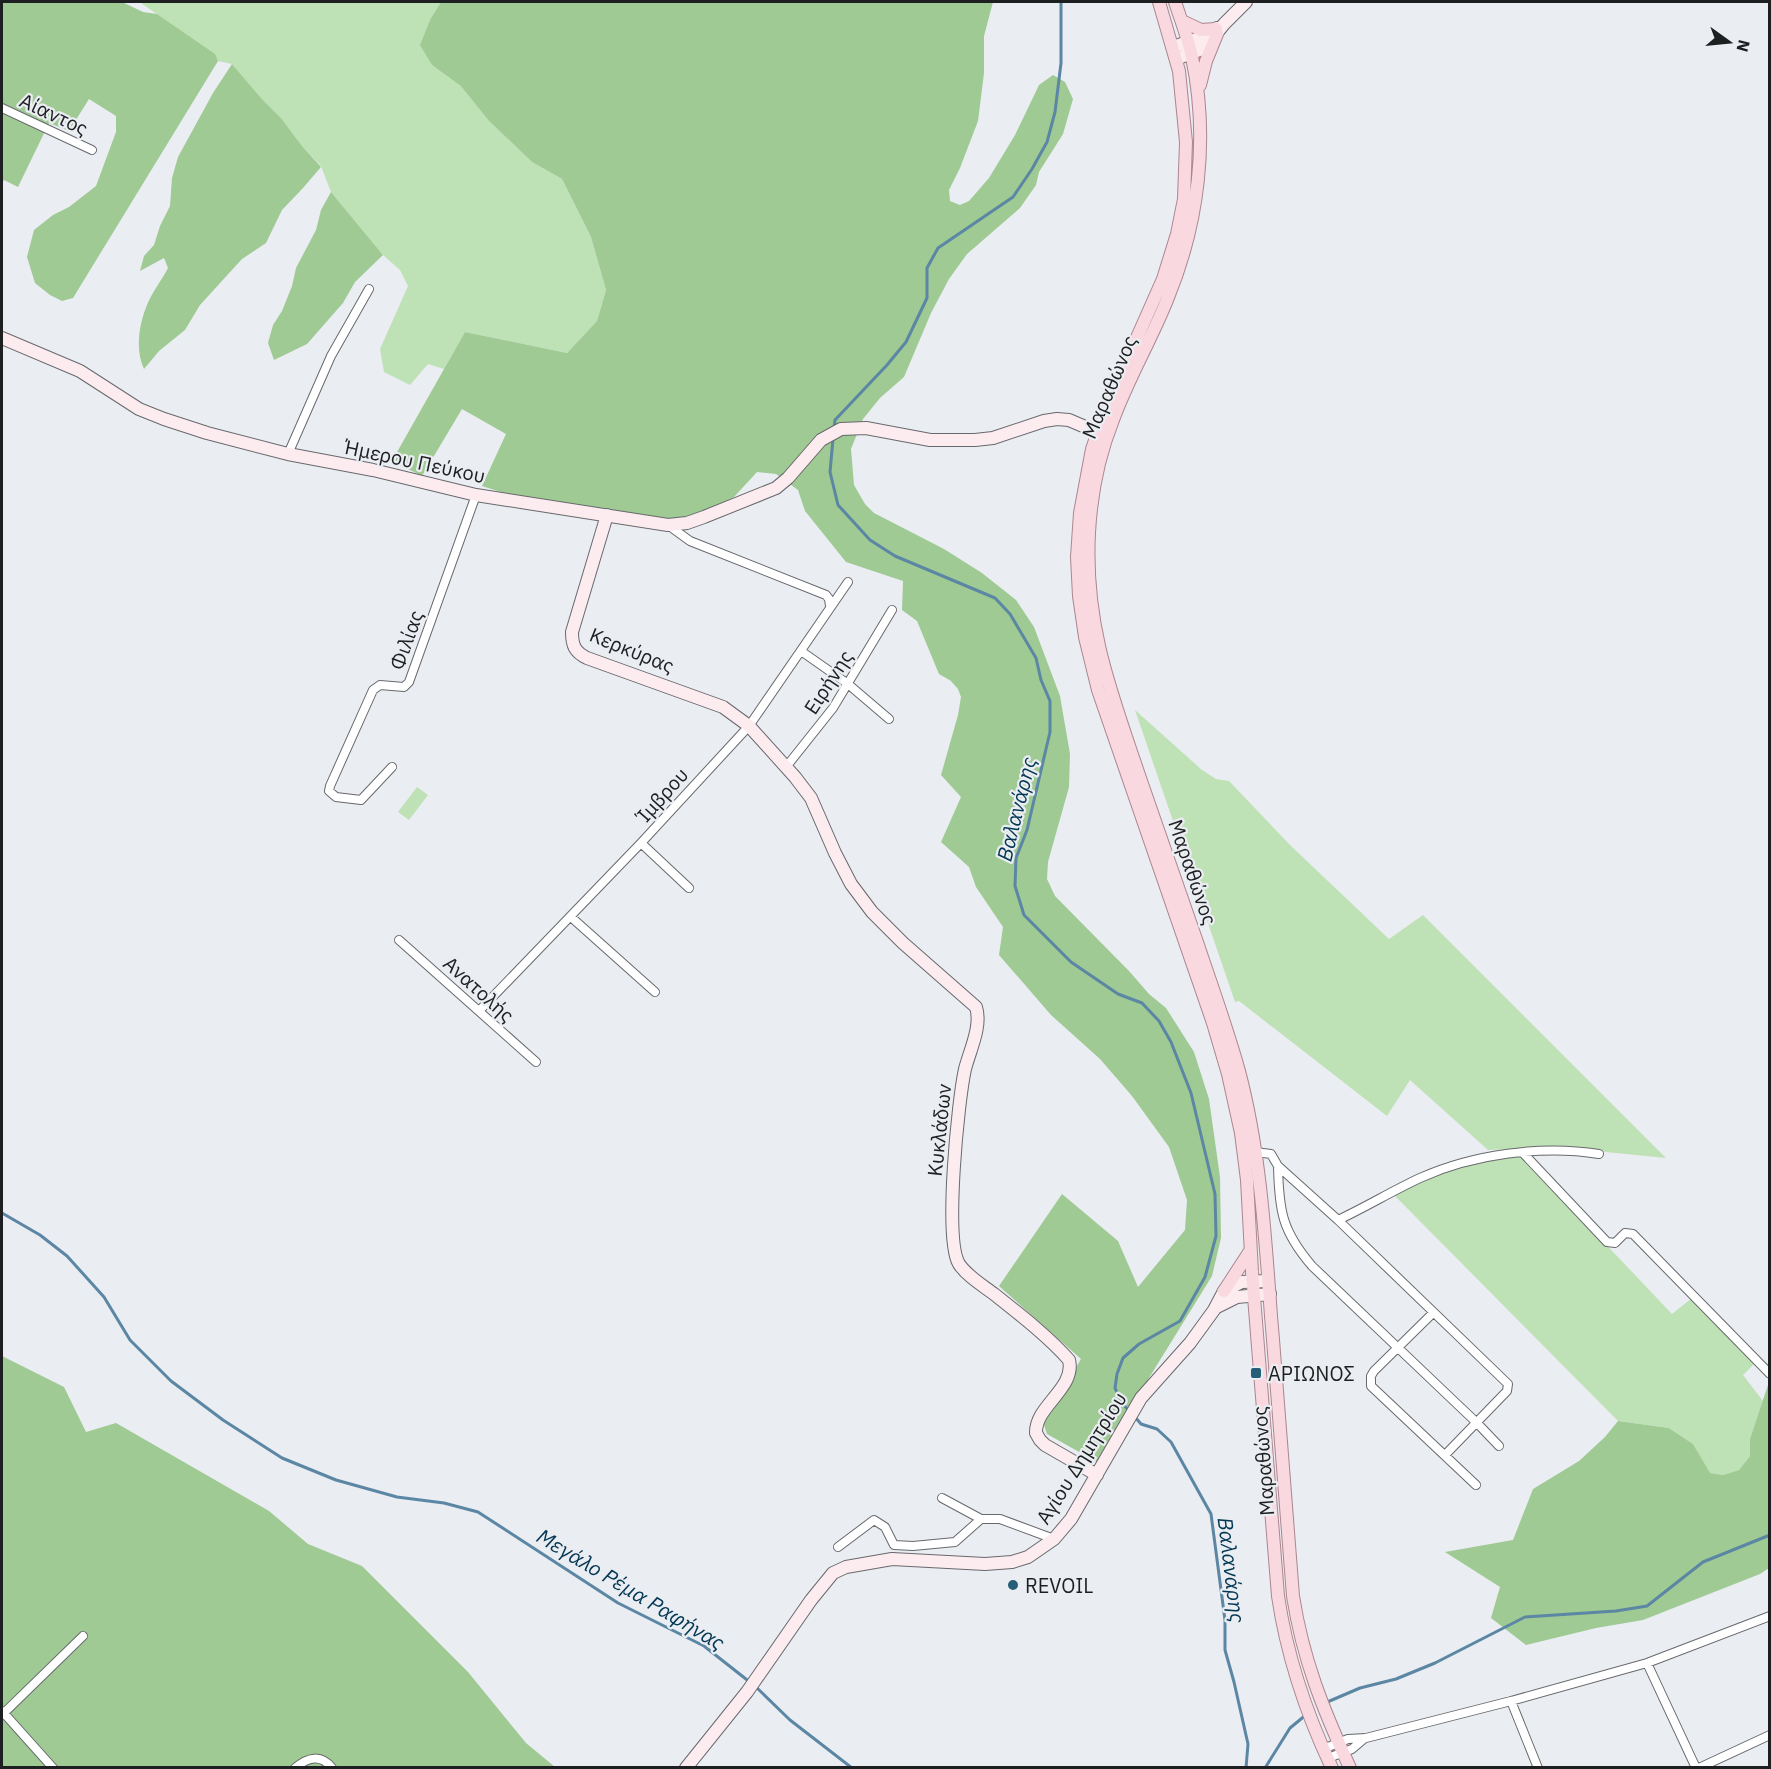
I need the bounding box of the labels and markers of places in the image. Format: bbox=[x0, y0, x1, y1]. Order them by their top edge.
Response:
place label: ΑΡΙΩΝΟΣ bbox=[1268, 1360, 1355, 1387]
marker: ΑΡΙΩΝΟΣ bbox=[1249, 1366, 1263, 1380]
place label: REVOIL bbox=[1025, 1572, 1093, 1599]
marker: REVOIL bbox=[1006, 1578, 1020, 1592]

